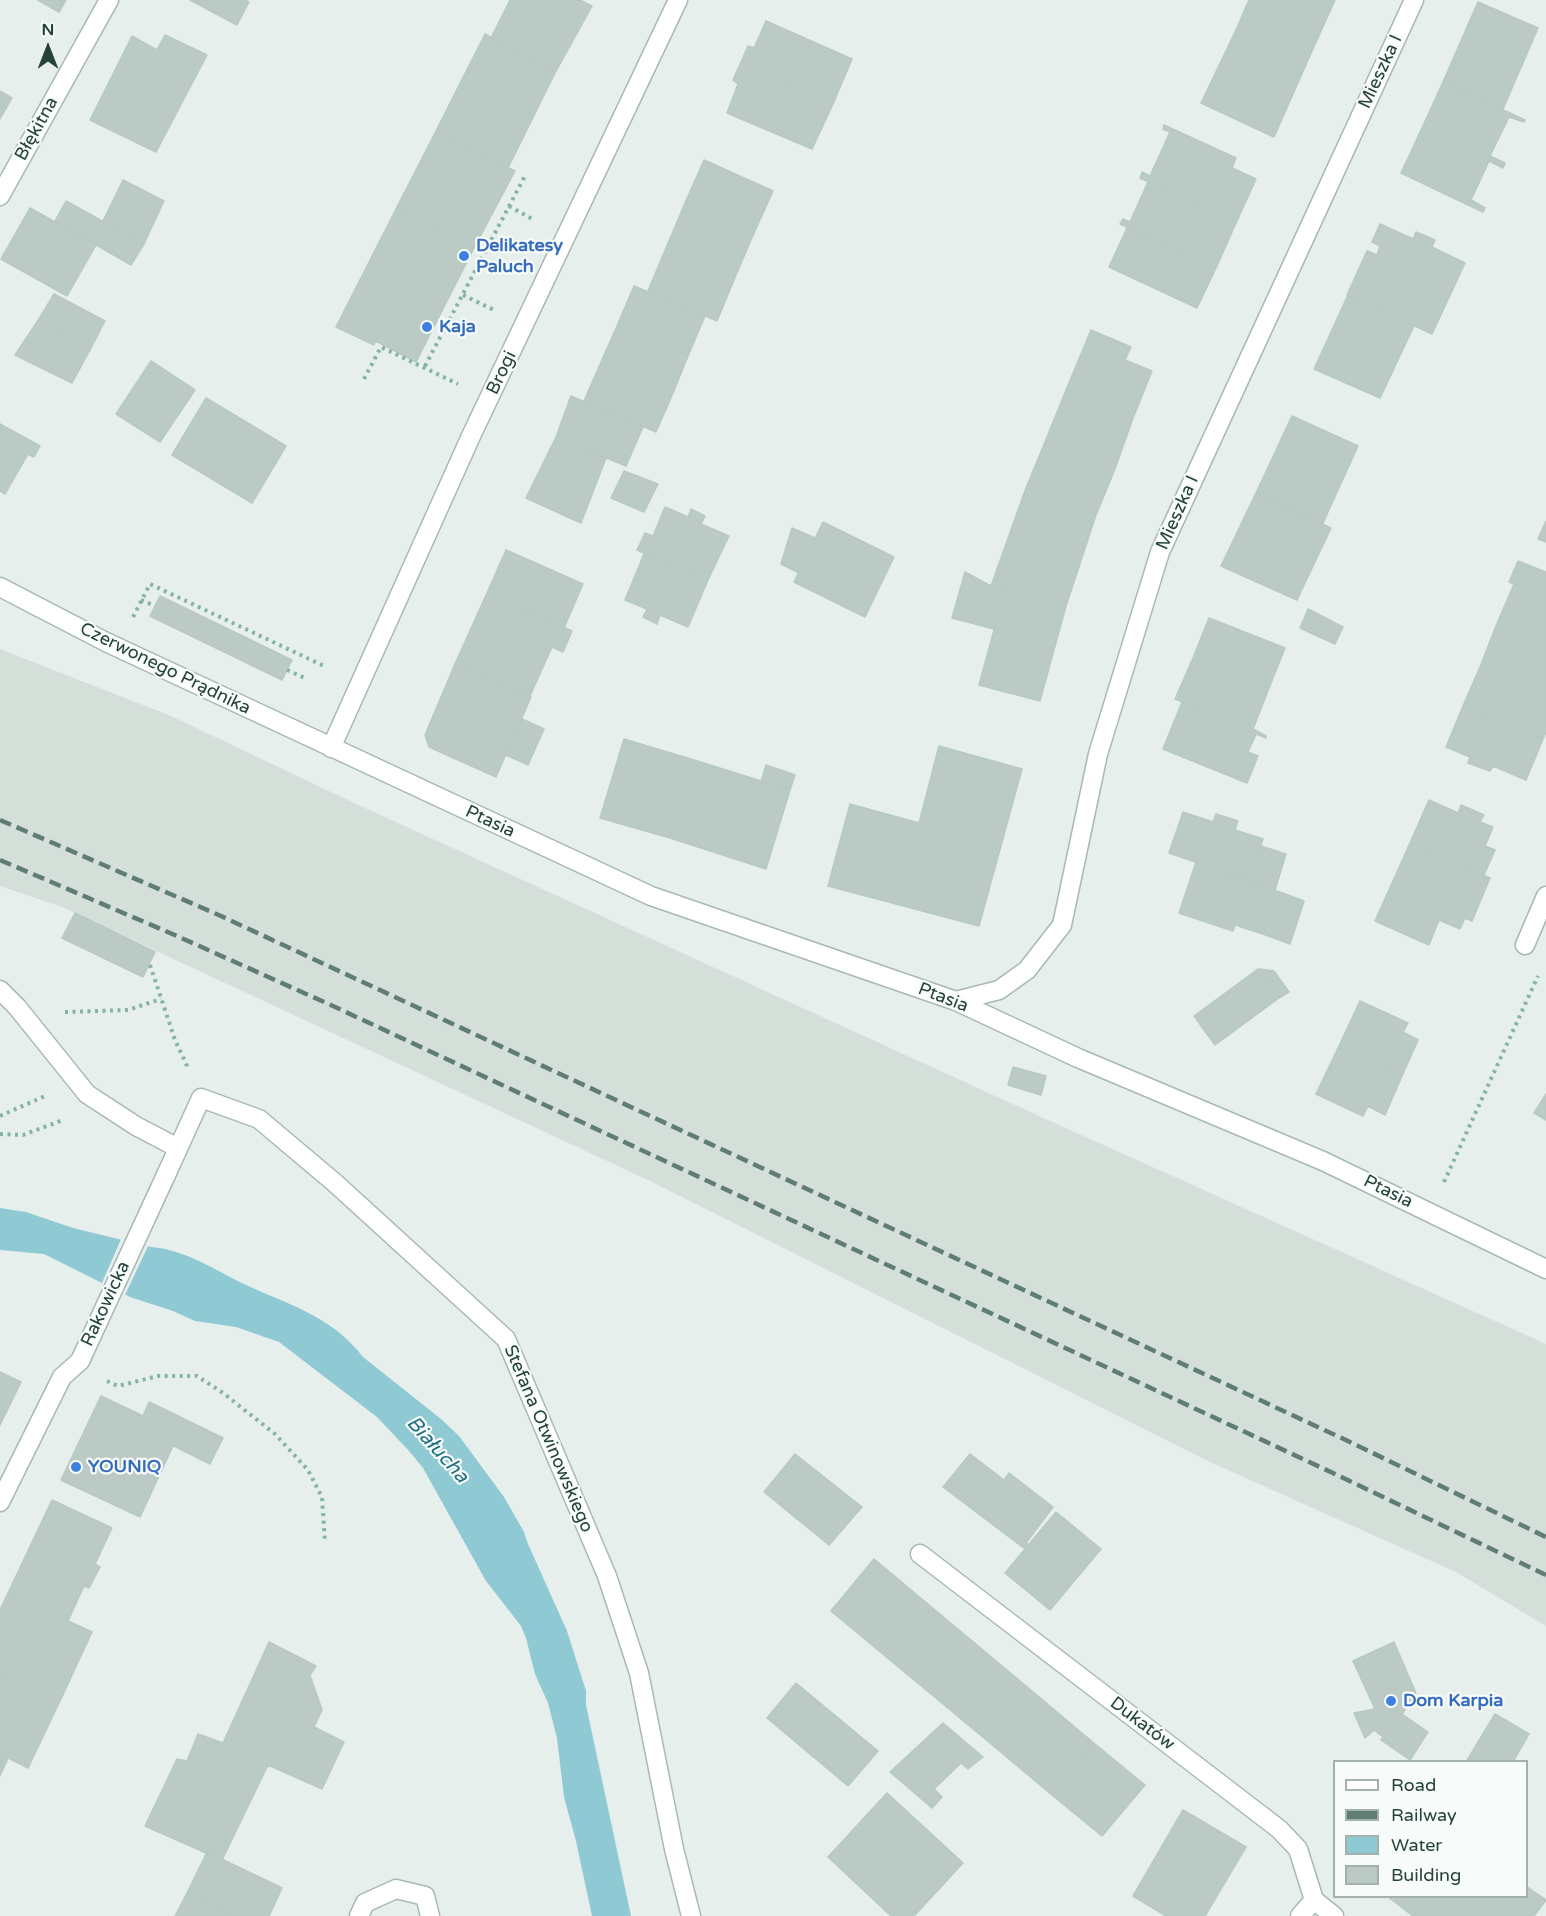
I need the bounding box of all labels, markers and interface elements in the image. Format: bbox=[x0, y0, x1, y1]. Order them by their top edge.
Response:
north arrow bbox=[18, 18, 78, 78]
text: N bbox=[42, 20, 54, 40]
street label: Mieszka I bbox=[1355, 32, 1407, 112]
street label: Błękitna bbox=[11, 93, 63, 165]
place label: Delikatesy Paluch bbox=[476, 235, 563, 278]
marker: Delikatesy Paluch bbox=[457, 249, 471, 263]
place label: Kaja bbox=[439, 316, 476, 338]
marker: Kaja bbox=[420, 320, 434, 334]
street label: Brogi bbox=[482, 348, 522, 398]
street label: Mieszka I bbox=[1152, 473, 1204, 553]
street label: Czerwonego Prądnika bbox=[76, 618, 254, 720]
street label: Ptasia bbox=[462, 801, 518, 843]
street label: Ptasia bbox=[915, 979, 971, 1017]
street label: Ptasia bbox=[1360, 1171, 1416, 1213]
street label: Rakowicka bbox=[77, 1258, 135, 1350]
street label: Stefana Otwinowskiego bbox=[499, 1342, 597, 1536]
water label: Białucha bbox=[401, 1412, 473, 1488]
place label: YOUNIQ bbox=[88, 1456, 161, 1478]
marker: YOUNIQ bbox=[69, 1460, 83, 1474]
place label: Dom Karpia bbox=[1403, 1690, 1503, 1712]
street label: Dukatów bbox=[1105, 1693, 1179, 1755]
marker: Dom Karpia bbox=[1384, 1694, 1398, 1708]
legend bbox=[1333, 1760, 1528, 1898]
text: Road bbox=[1391, 1774, 1436, 1796]
text: Railway bbox=[1391, 1804, 1457, 1826]
text: Water bbox=[1391, 1834, 1442, 1856]
text: Building bbox=[1391, 1864, 1461, 1886]

